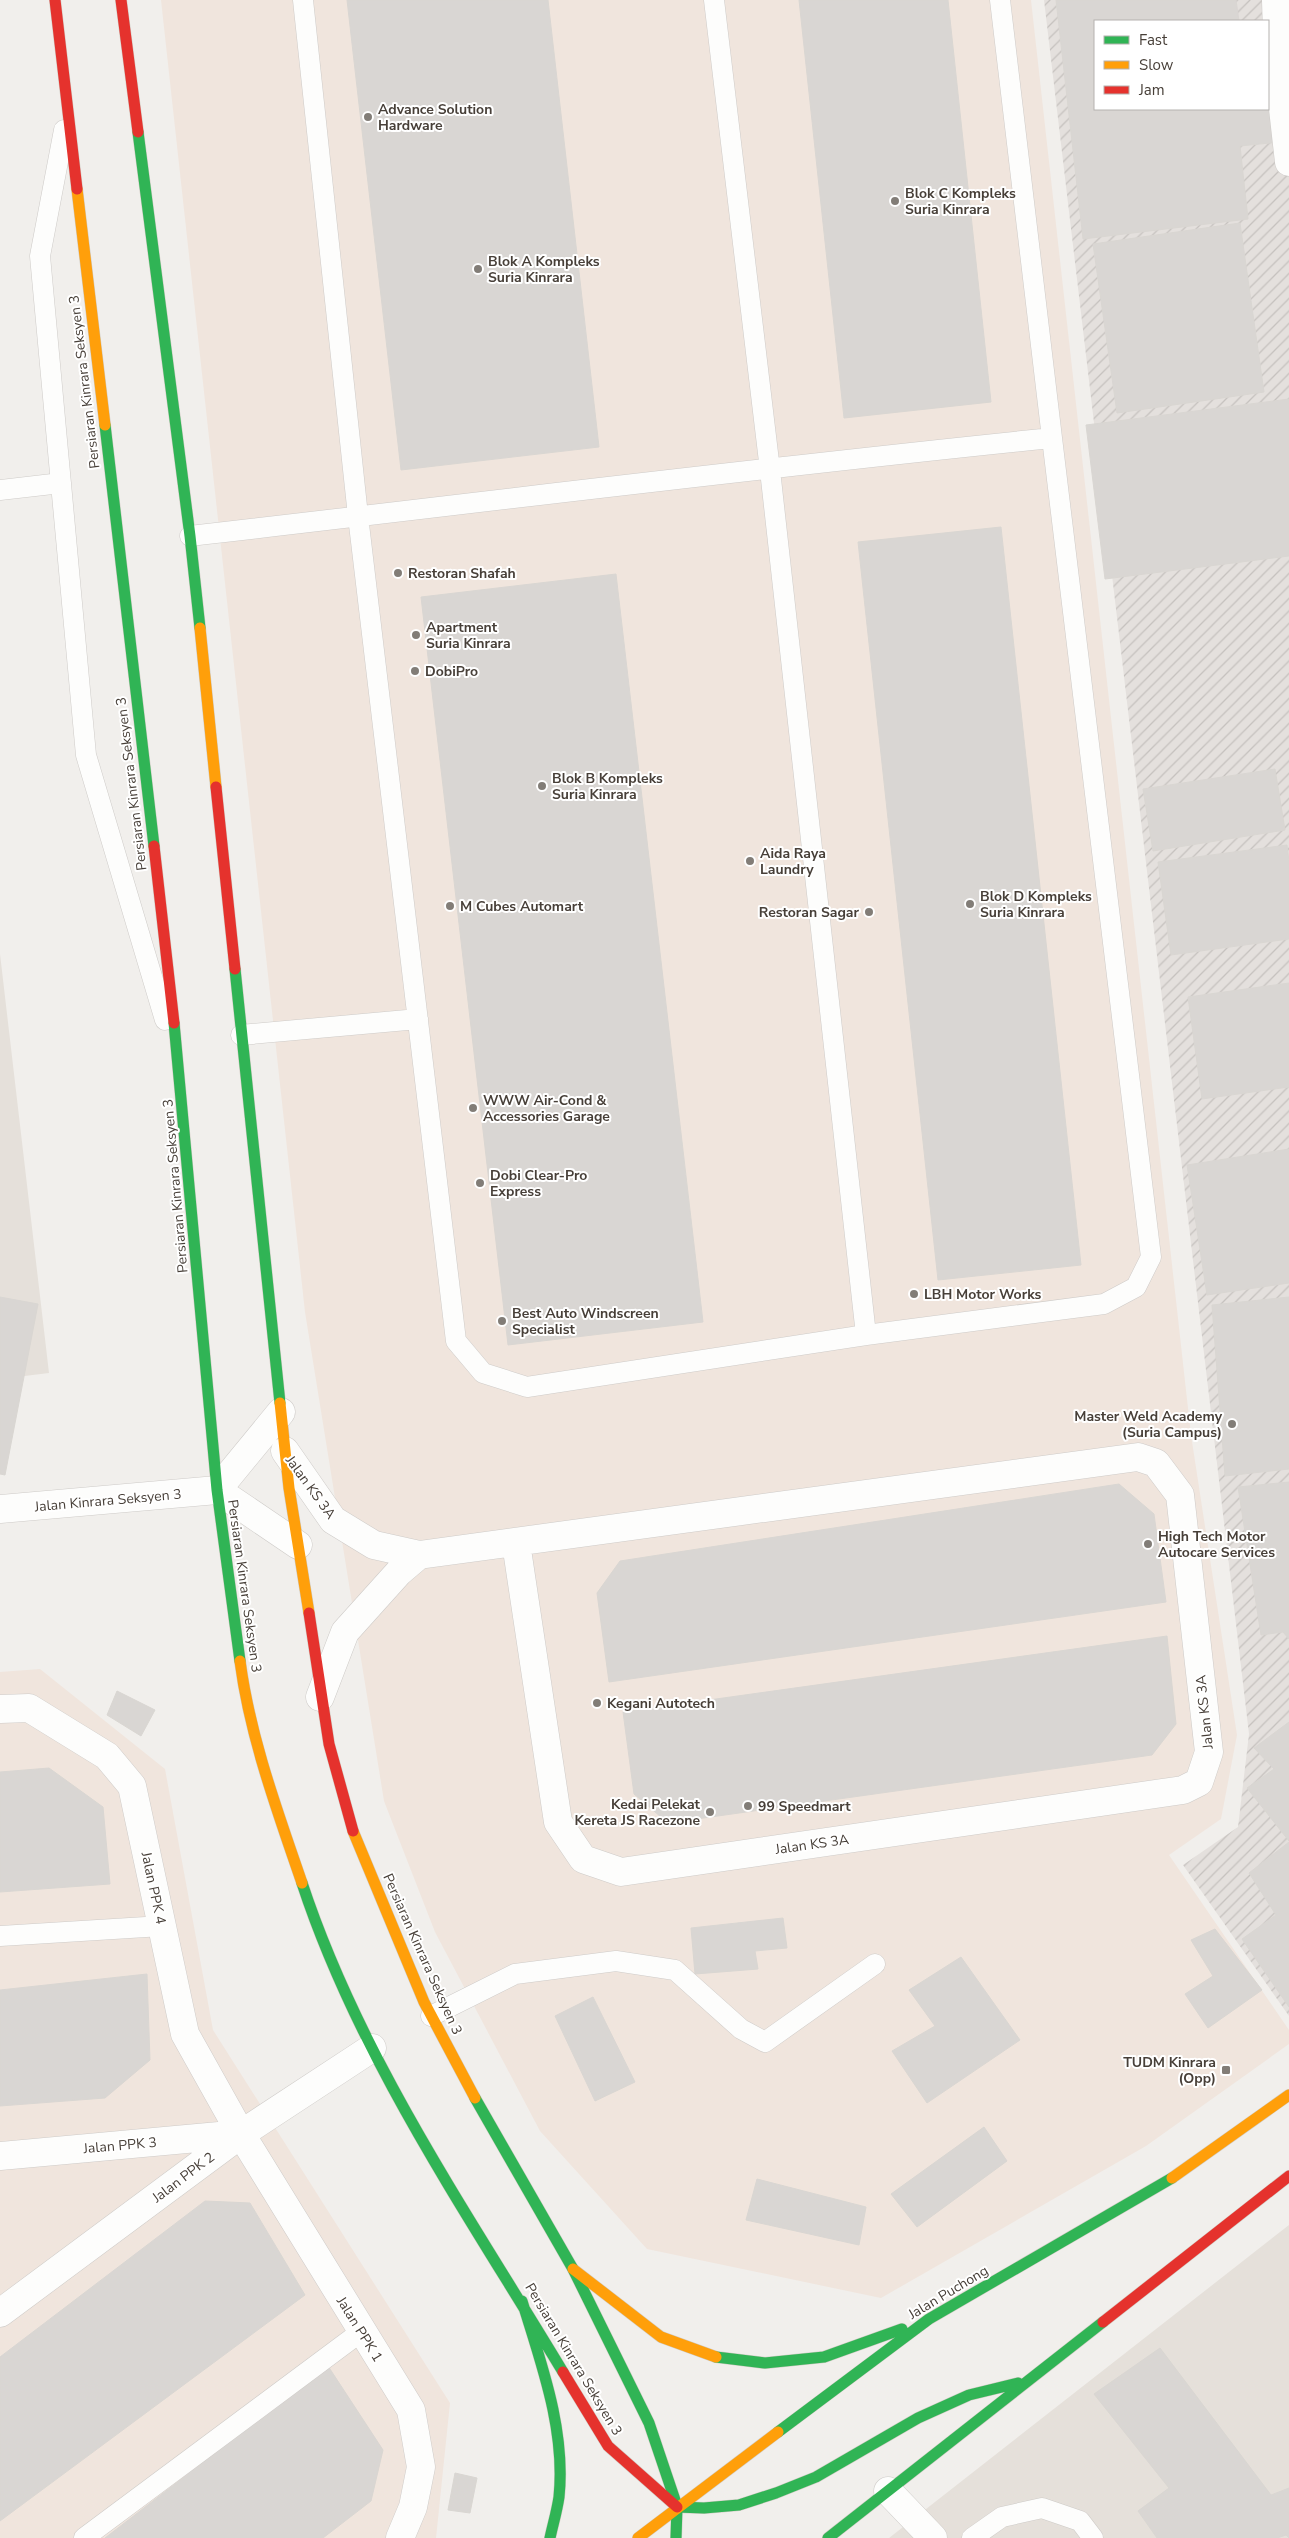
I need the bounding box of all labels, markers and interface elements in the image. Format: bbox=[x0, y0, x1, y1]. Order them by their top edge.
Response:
legend bbox=[1094, 20, 1269, 110]
text: Fast bbox=[1139, 30, 1168, 50]
text: Slow bbox=[1139, 55, 1174, 75]
text: Jam bbox=[1138, 80, 1165, 100]
place label: Advance Solution Hardware bbox=[378, 100, 492, 135]
marker: Advance Solution Hardware bbox=[362, 111, 374, 123]
place label: Blok C Kompleks Suria Kinrara bbox=[905, 184, 1016, 219]
marker: Blok C Kompleks Suria Kinrara bbox=[889, 195, 901, 207]
place label: Blok A Kompleks Suria Kinrara bbox=[488, 252, 600, 287]
marker: Blok A Kompleks Suria Kinrara bbox=[472, 263, 484, 275]
street label: Persiaran Kinrara Seksyen 3 bbox=[64, 294, 105, 470]
place label: Restoran Shafah bbox=[408, 564, 516, 583]
marker: Restoran Shafah bbox=[392, 567, 404, 579]
place label: Apartment Suria Kinrara bbox=[426, 618, 511, 653]
marker: Apartment Suria Kinrara bbox=[410, 629, 422, 641]
place label: DobiPro bbox=[425, 662, 478, 681]
marker: DobiPro bbox=[409, 665, 421, 677]
street label: Persiaran Kinrara Seksyen 3 bbox=[111, 696, 152, 872]
place label: Blok B Kompleks Suria Kinrara bbox=[552, 769, 663, 804]
marker: Blok B Kompleks Suria Kinrara bbox=[536, 780, 548, 792]
place label: Aida Raya Laundry bbox=[760, 844, 826, 879]
marker: Aida Raya Laundry bbox=[744, 855, 756, 867]
place label: Blok D Kompleks Suria Kinrara bbox=[980, 887, 1092, 922]
place label: M Cubes Automart bbox=[460, 897, 584, 916]
marker: Blok D Kompleks Suria Kinrara bbox=[964, 898, 976, 910]
marker: M Cubes Automart bbox=[444, 900, 456, 912]
place label: Restoran Sagar bbox=[759, 903, 859, 922]
marker: Restoran Sagar bbox=[863, 906, 875, 918]
place label: WWW Air-Cond & Accessories Garage bbox=[483, 1091, 610, 1126]
street label: Persiaran Kinrara Seksyen 3 bbox=[158, 1098, 193, 1274]
marker: WWW Air-Cond & Accessories Garage bbox=[467, 1102, 479, 1114]
place label: Dobi Clear-Pro Express bbox=[490, 1166, 587, 1201]
marker: Dobi Clear-Pro Express bbox=[474, 1177, 486, 1189]
place label: LBH Motor Works bbox=[924, 1285, 1042, 1304]
marker: LBH Motor Works bbox=[908, 1288, 920, 1300]
place label: Best Auto Windscreen Specialist bbox=[512, 1304, 659, 1339]
marker: Best Auto Windscreen Specialist bbox=[496, 1315, 508, 1327]
place label: Master Weld Academy (Suria Campus) bbox=[1074, 1407, 1223, 1442]
marker: Master Weld Academy (Suria Campus) bbox=[1226, 1418, 1238, 1430]
street label: Jalan KS 3A bbox=[280, 1451, 340, 1523]
street label: Jalan Kinrara Seksyen 3 bbox=[33, 1485, 182, 1516]
street label: Persiaran Kinrara Seksyen 3 bbox=[223, 1498, 266, 1674]
place label: High Tech Motor Autocare Services bbox=[1158, 1527, 1275, 1562]
marker: High Tech Motor Autocare Services bbox=[1142, 1538, 1154, 1550]
street label: Jalan KS 3A bbox=[1191, 1674, 1218, 1751]
place label: Kegani Autotech bbox=[607, 1694, 715, 1713]
marker: Kegani Autotech bbox=[591, 1697, 603, 1709]
place label: Kedai Pelekat Kereta JS Racezone bbox=[574, 1795, 701, 1830]
place label: 99 Speedmart bbox=[758, 1797, 851, 1816]
marker: 99 Speedmart bbox=[742, 1800, 754, 1812]
marker: Kedai Pelekat Kereta JS Racezone bbox=[704, 1806, 716, 1818]
street label: Jalan KS 3A bbox=[773, 1830, 850, 1859]
street label: Jalan PPK 4 bbox=[136, 1849, 170, 1926]
street label: Persiaran Kinrara Seksyen 3 bbox=[378, 1871, 467, 2038]
place label: TUDM Kinrara (Opp) bbox=[1123, 2053, 1216, 2088]
marker: TUDM Kinrara (Opp) bbox=[1220, 2064, 1232, 2076]
street label: Jalan PPK 3 bbox=[82, 2133, 158, 2158]
street label: Jalan PPK 2 bbox=[147, 2148, 218, 2208]
street label: Jalan Puchong bbox=[904, 2261, 992, 2324]
street label: Persiaran Kinrara Seksyen 3 bbox=[520, 2280, 627, 2439]
street label: Jalan PPK 1 bbox=[332, 2292, 387, 2365]

